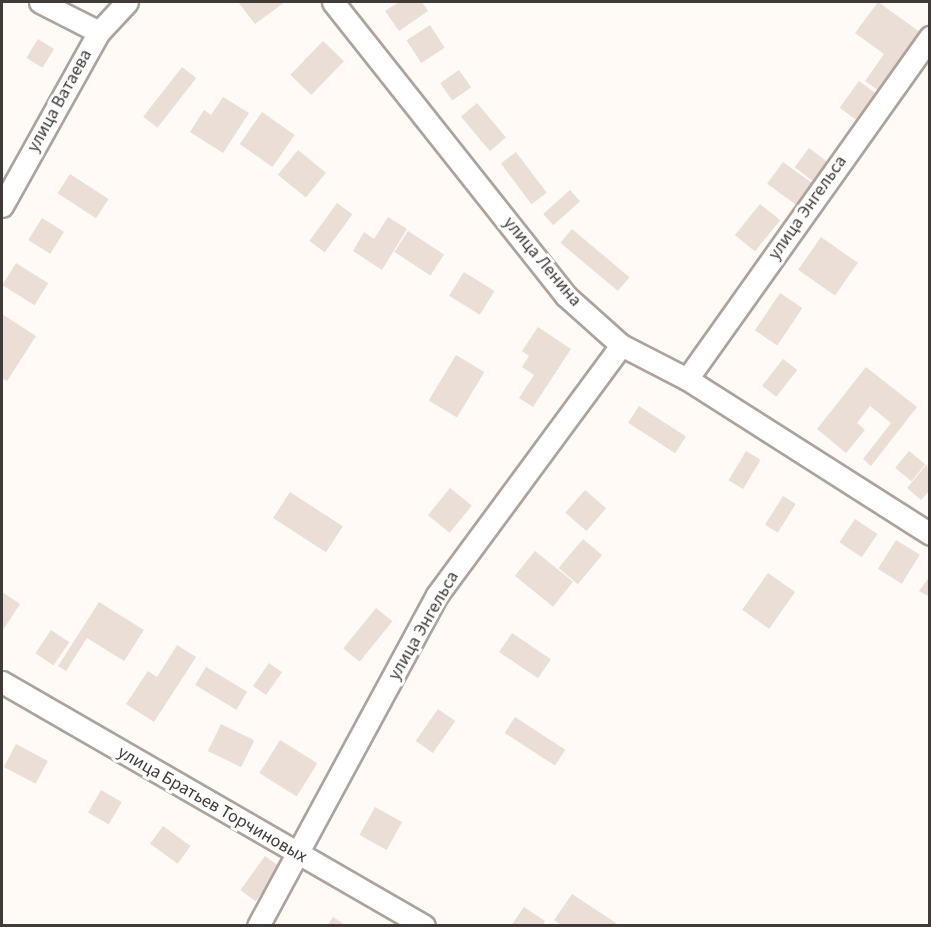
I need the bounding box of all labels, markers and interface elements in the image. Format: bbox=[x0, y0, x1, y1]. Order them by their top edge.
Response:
street label: улица Ватаева bbox=[23, 46, 97, 156]
street label: улица Энгельса bbox=[764, 152, 852, 264]
street label: улица Ленина bbox=[498, 213, 586, 311]
street label: улица Энгельса bbox=[384, 568, 464, 684]
street label: улица Братьев Торчиновых bbox=[113, 742, 311, 868]

